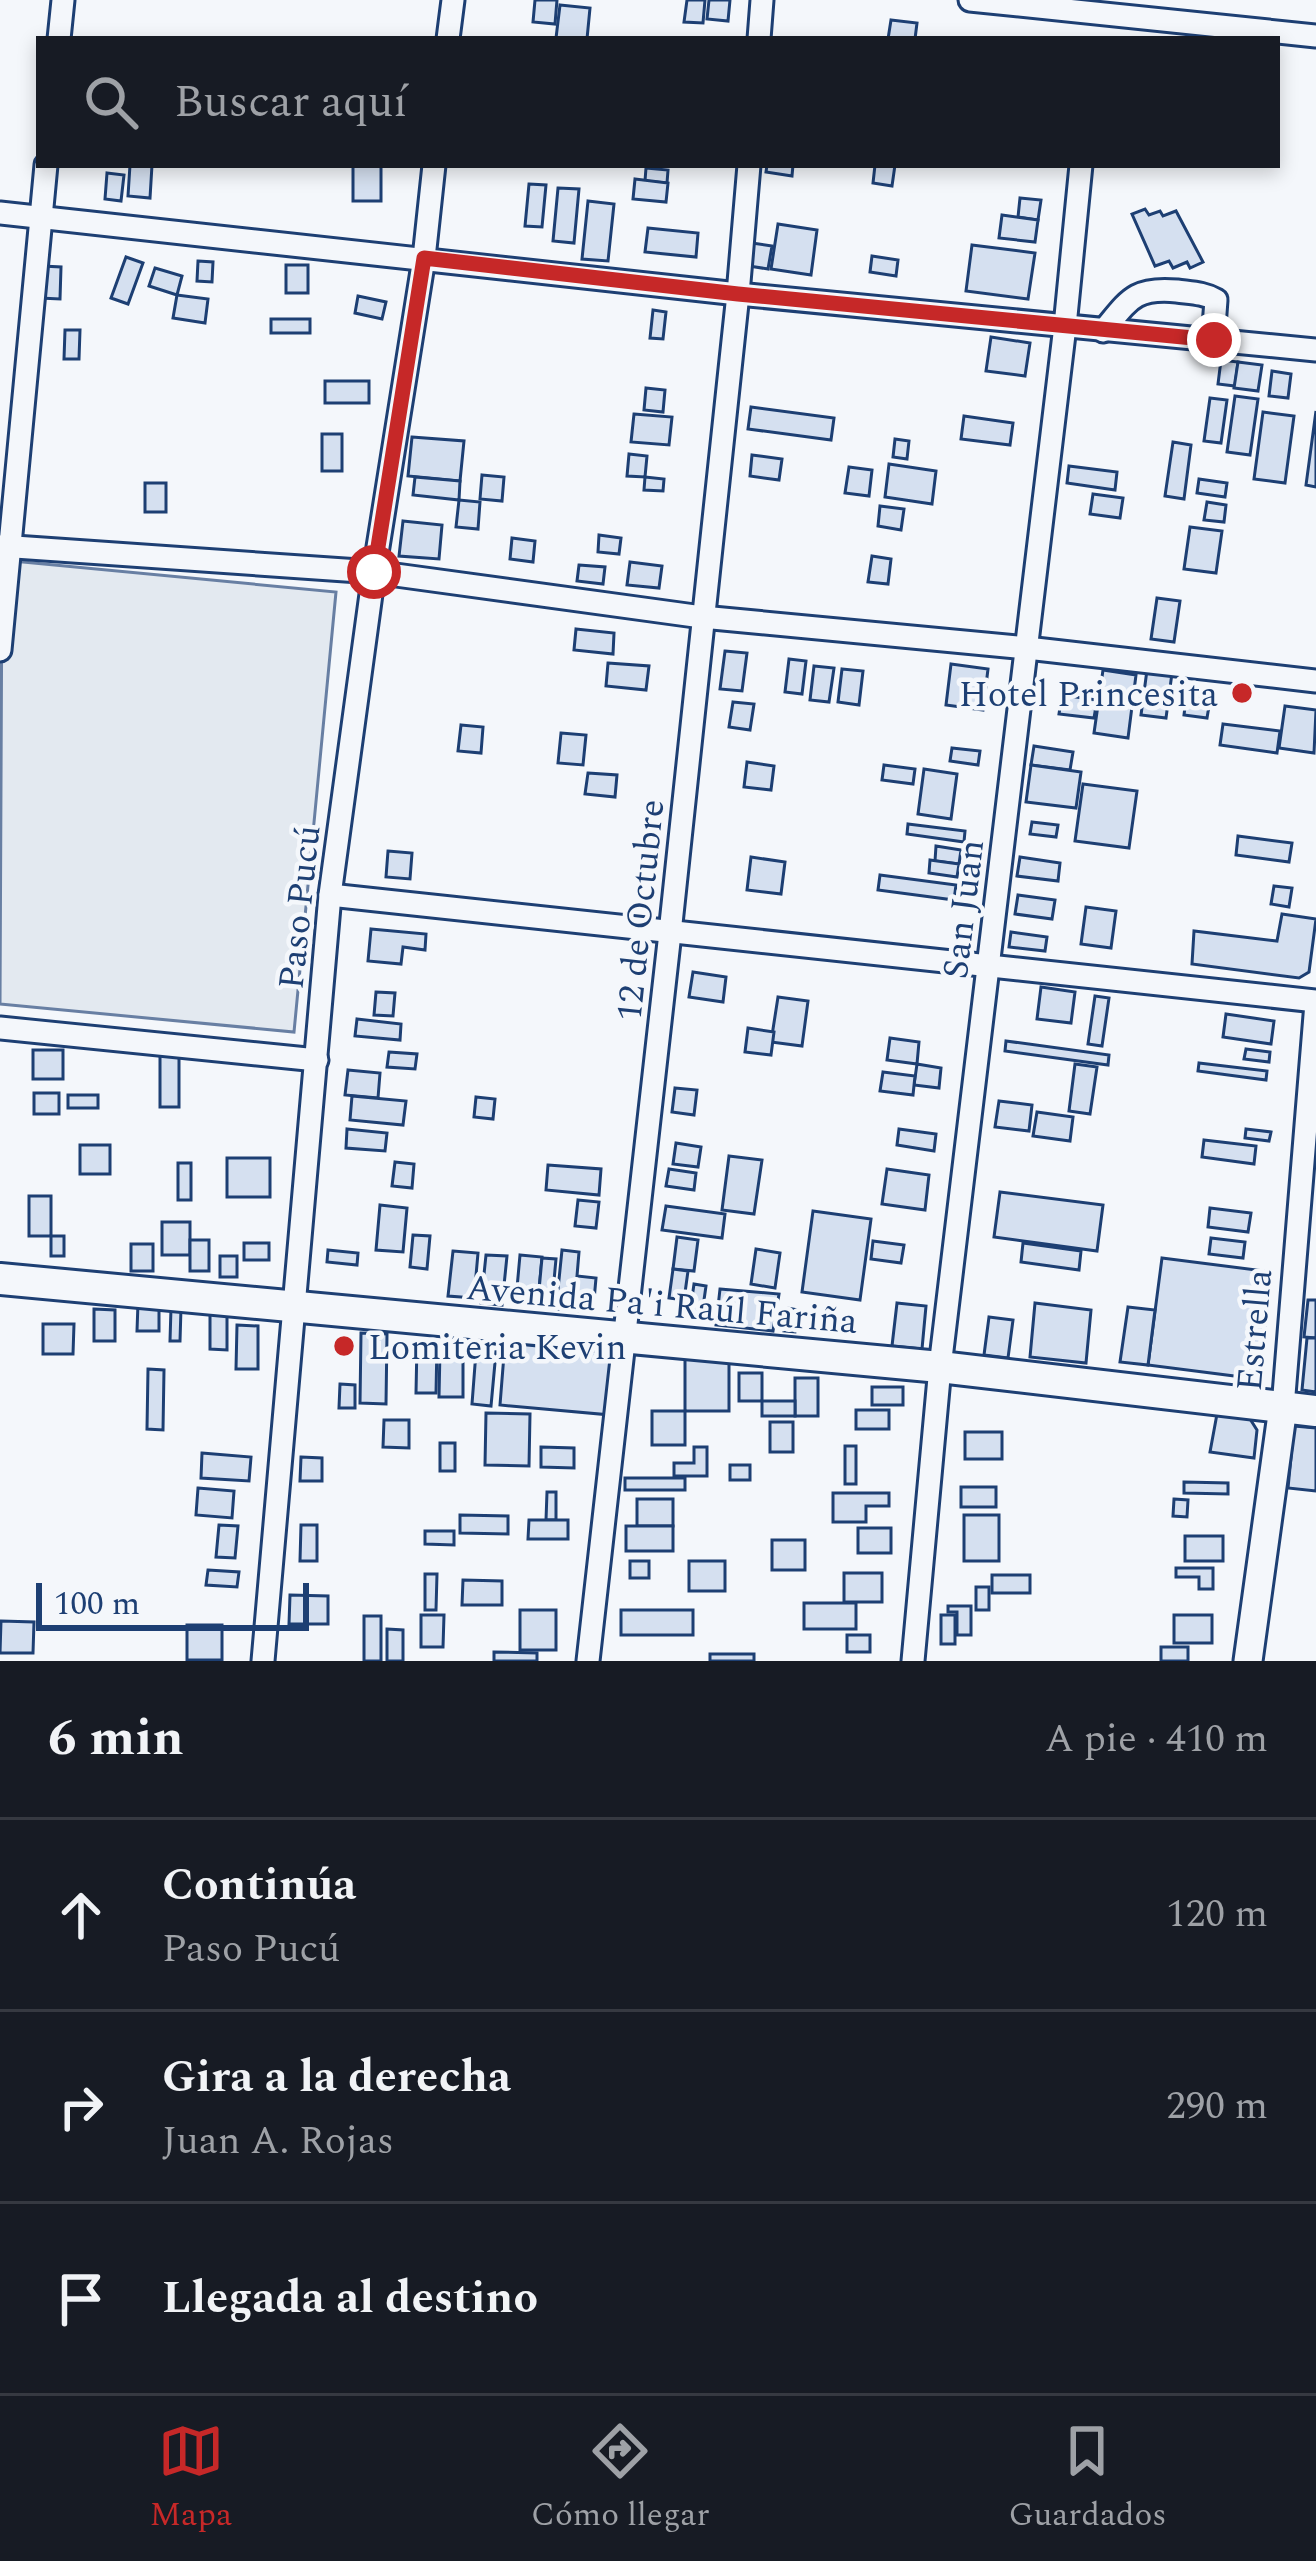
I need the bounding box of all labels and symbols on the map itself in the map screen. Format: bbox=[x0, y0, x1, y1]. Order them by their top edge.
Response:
route end bbox=[1187, 313, 1241, 367]
route start bbox=[347, 545, 401, 599]
place label: Hotel Princesita bbox=[959, 668, 1218, 723]
marker: Hotel Princesita bbox=[1229, 680, 1255, 706]
street label: 12 de Octubre bbox=[602, 797, 680, 1024]
street label: Paso Pucú bbox=[265, 823, 336, 992]
street label: San Juan bbox=[929, 837, 1000, 982]
street label: Avenida Pa'i Raúl Fariña bbox=[464, 1261, 860, 1350]
street label: Estrella bbox=[1223, 1267, 1288, 1394]
place label: Lomiteria Kevin bbox=[368, 1321, 627, 1376]
marker: Lomiteria Kevin bbox=[331, 1333, 357, 1359]
scale bar bbox=[36, 1577, 309, 1630]

